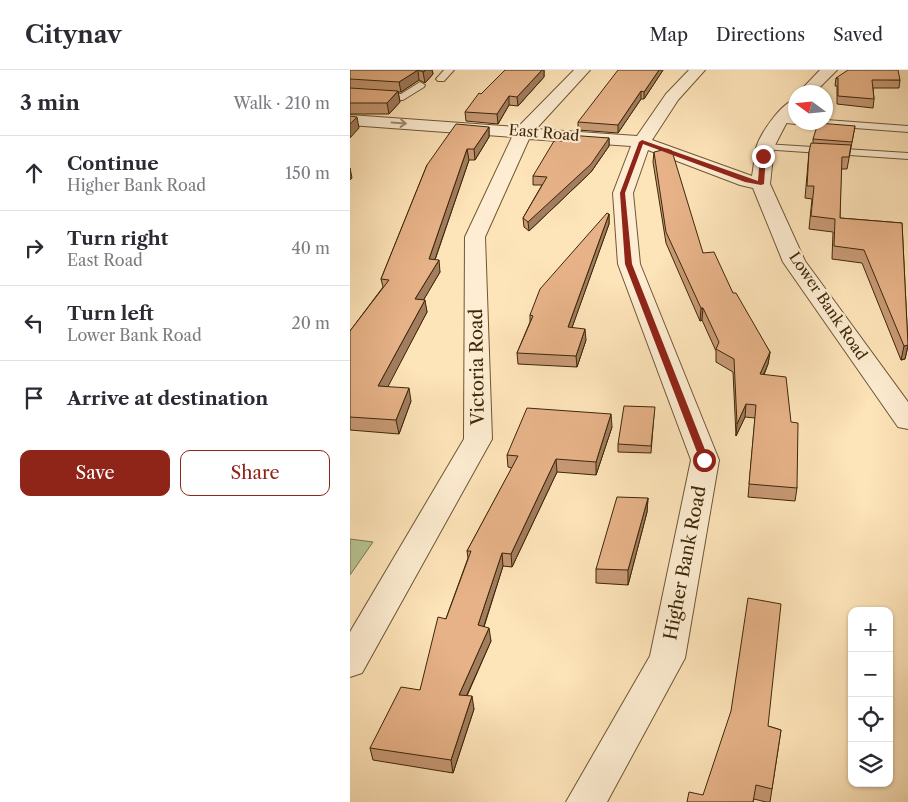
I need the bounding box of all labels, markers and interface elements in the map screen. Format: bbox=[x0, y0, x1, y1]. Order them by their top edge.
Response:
text: Citynav bbox=[25, 20, 122, 49]
text: Map bbox=[649, 24, 688, 46]
text: Directions bbox=[716, 24, 805, 46]
text: Saved bbox=[833, 24, 883, 46]
north arrow bbox=[788, 85, 833, 130]
text: 3 min bbox=[20, 90, 80, 115]
text: Walk · 210 m bbox=[234, 93, 330, 113]
one-way arrow bbox=[390, 118, 406, 128]
street label: East Road bbox=[508, 120, 580, 145]
route end bbox=[752, 145, 775, 168]
text: Continue bbox=[67, 152, 159, 175]
icon: ahead bbox=[20, 159, 48, 187]
text: 150 m bbox=[285, 163, 330, 183]
text: Higher Bank Road bbox=[67, 175, 206, 195]
text: Turn right bbox=[67, 227, 168, 250]
icon: right bbox=[20, 234, 48, 262]
text: 40 m bbox=[291, 238, 330, 258]
street label: Lower Bank Road bbox=[785, 248, 872, 363]
text: East Road bbox=[67, 250, 143, 270]
text: Turn left bbox=[67, 302, 154, 325]
street label: Victoria Road bbox=[465, 308, 489, 427]
icon: left bbox=[20, 309, 48, 337]
text: 20 m bbox=[291, 313, 330, 333]
text: Lower Bank Road bbox=[67, 325, 202, 345]
icon: arrive bbox=[20, 384, 48, 412]
text: Arrive at destination bbox=[67, 387, 268, 410]
route start bbox=[693, 449, 716, 472]
button: Save bbox=[20, 450, 170, 496]
button: Share bbox=[180, 450, 330, 496]
street label: Higher Bank Road bbox=[659, 484, 711, 642]
map controls bbox=[848, 607, 893, 787]
button: + bbox=[848, 607, 893, 652]
button: − bbox=[848, 652, 893, 697]
button: locate bbox=[848, 697, 893, 742]
button: layers bbox=[848, 742, 893, 787]

